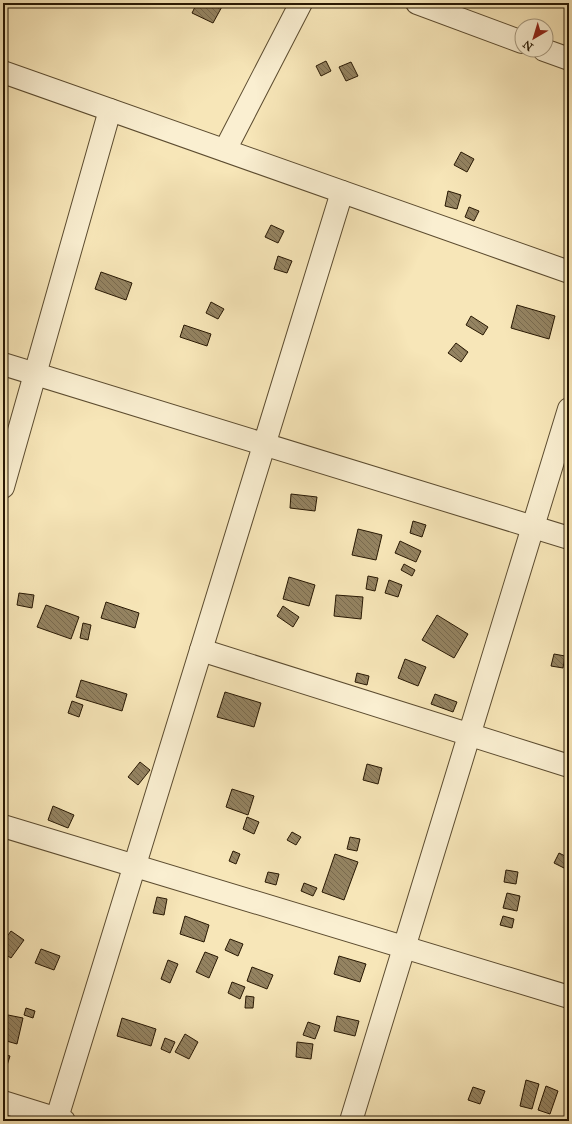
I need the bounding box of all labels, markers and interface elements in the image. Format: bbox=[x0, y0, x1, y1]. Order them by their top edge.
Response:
north arrow bbox=[514, 18, 554, 58]
text: N bbox=[520, 37, 536, 53]

